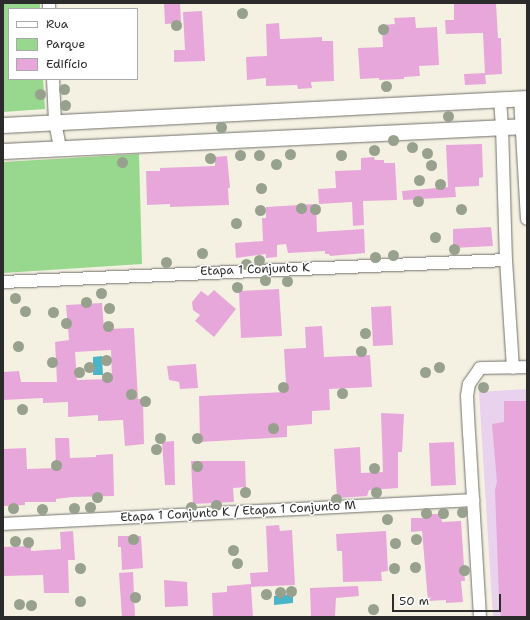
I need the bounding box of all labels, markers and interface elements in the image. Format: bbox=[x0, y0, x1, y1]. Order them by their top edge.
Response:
legend bbox=[8, 8, 138, 80]
text: Rua bbox=[46, 16, 68, 32]
text: Parque bbox=[46, 36, 85, 52]
text: Edifício bbox=[46, 56, 87, 72]
street label: Etapa 1 Conjunto K bbox=[200, 261, 310, 279]
street label: Etapa 1 Conjunto K / Etapa 1 Conjunto M bbox=[120, 499, 356, 525]
scale bar bbox=[394, 586, 503, 612]
text: 50 m bbox=[399, 593, 429, 609]

